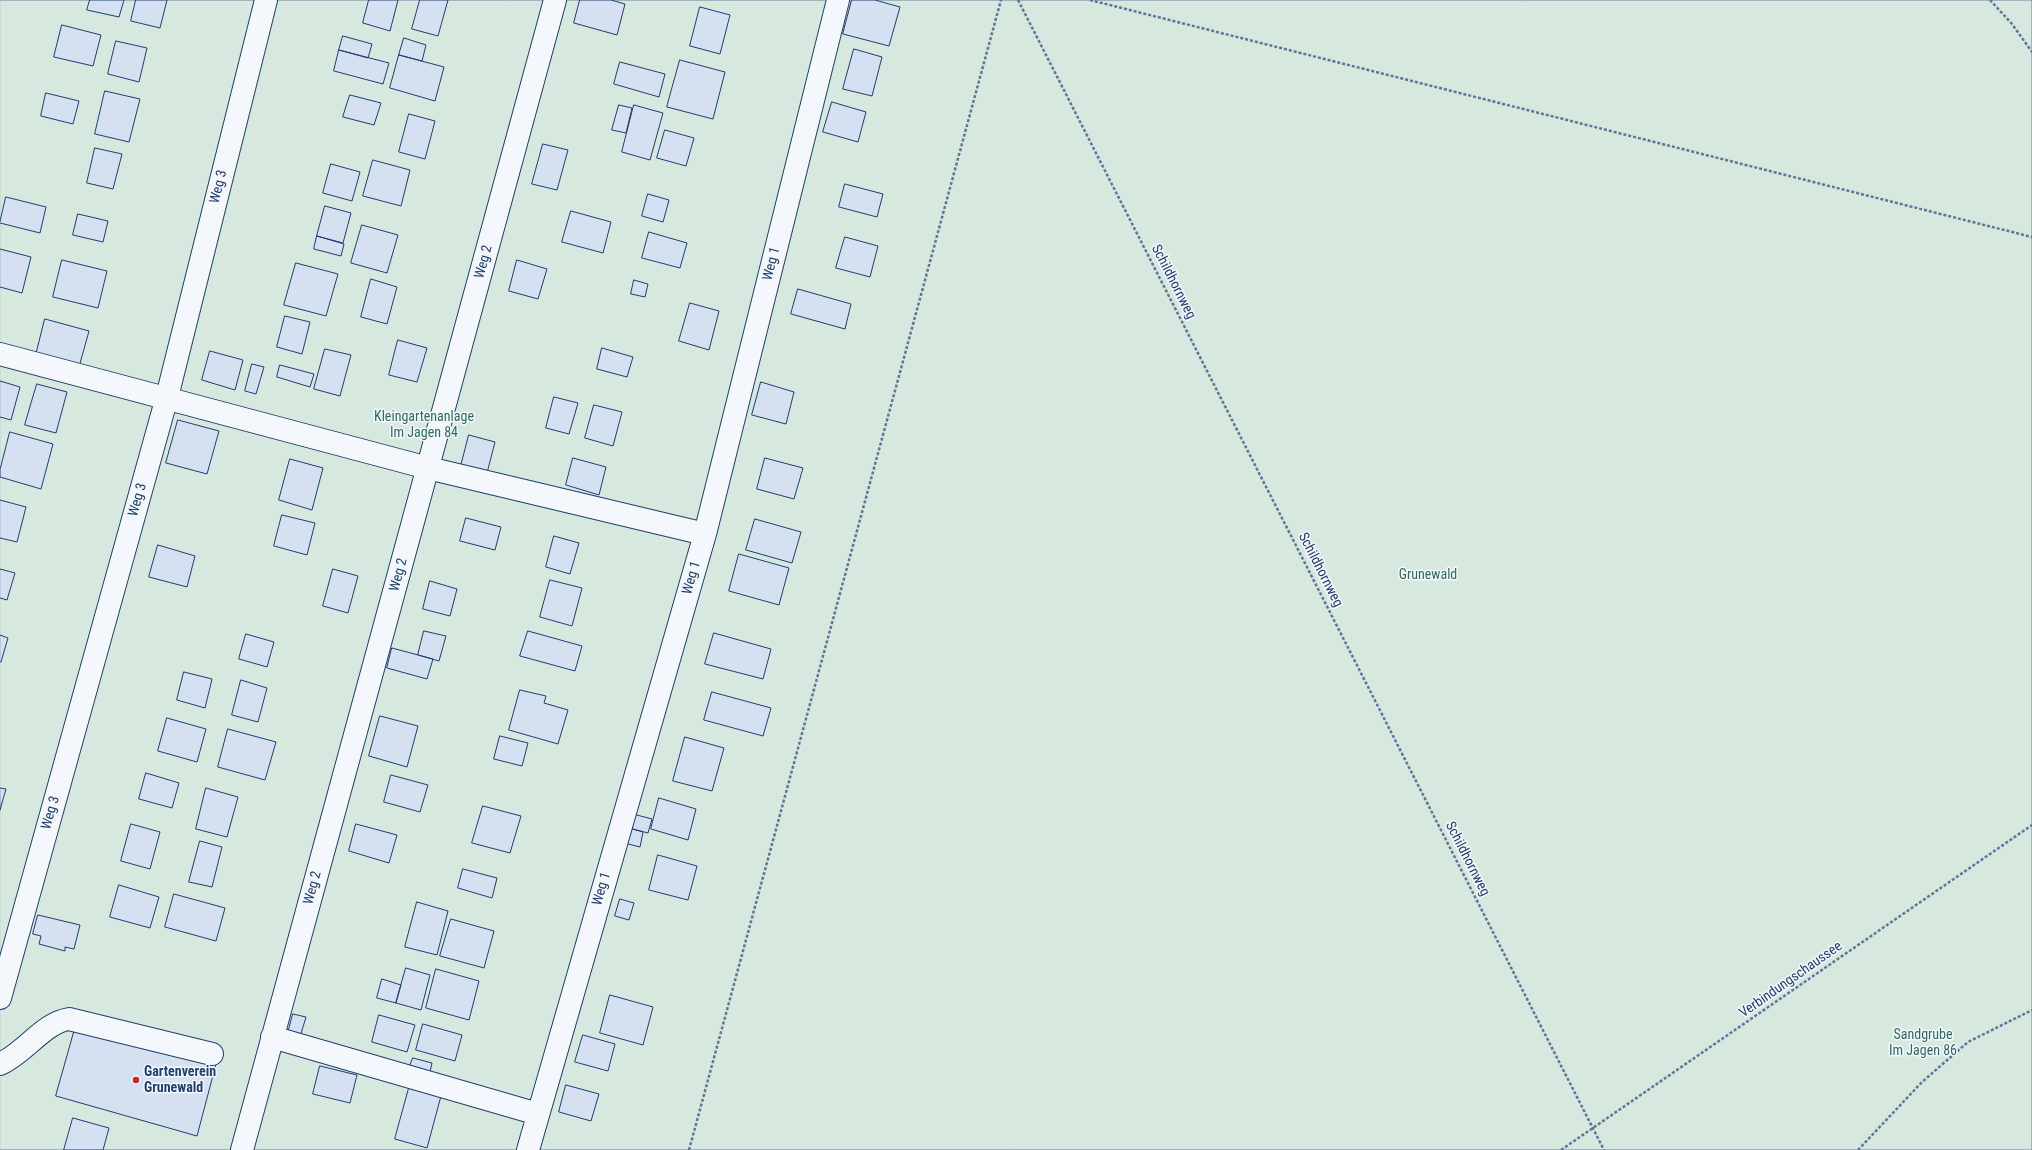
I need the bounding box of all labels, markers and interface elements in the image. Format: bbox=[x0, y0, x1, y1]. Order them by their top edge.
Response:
street label: Weg 3 bbox=[207, 168, 231, 206]
street label: Schildhornweg bbox=[1147, 242, 1199, 322]
street label: Weg 2 bbox=[471, 243, 497, 281]
street label: Weg 1 bbox=[760, 245, 784, 283]
park label: Kleingartenanlage Im Jagen 84 bbox=[374, 409, 474, 442]
street label: Weg 3 bbox=[125, 481, 151, 519]
street label: Schildhornweg bbox=[1294, 530, 1346, 610]
street label: Weg 2 bbox=[386, 556, 412, 594]
street label: Weg 1 bbox=[679, 559, 705, 597]
park label: Grunewald bbox=[1399, 567, 1457, 583]
street label: Weg 3 bbox=[38, 794, 64, 832]
street label: Schildhornweg bbox=[1441, 819, 1493, 899]
street label: Weg 2 bbox=[300, 869, 326, 907]
street label: Weg 1 bbox=[589, 870, 615, 908]
street label: Verbindungschaussee bbox=[1736, 938, 1846, 1022]
park label: Sandgrube Im Jagen 86 bbox=[1889, 1027, 1957, 1060]
place label: Gartenverein Grunewald bbox=[144, 1064, 216, 1096]
marker: Gartenverein Grunewald bbox=[131, 1075, 141, 1085]

